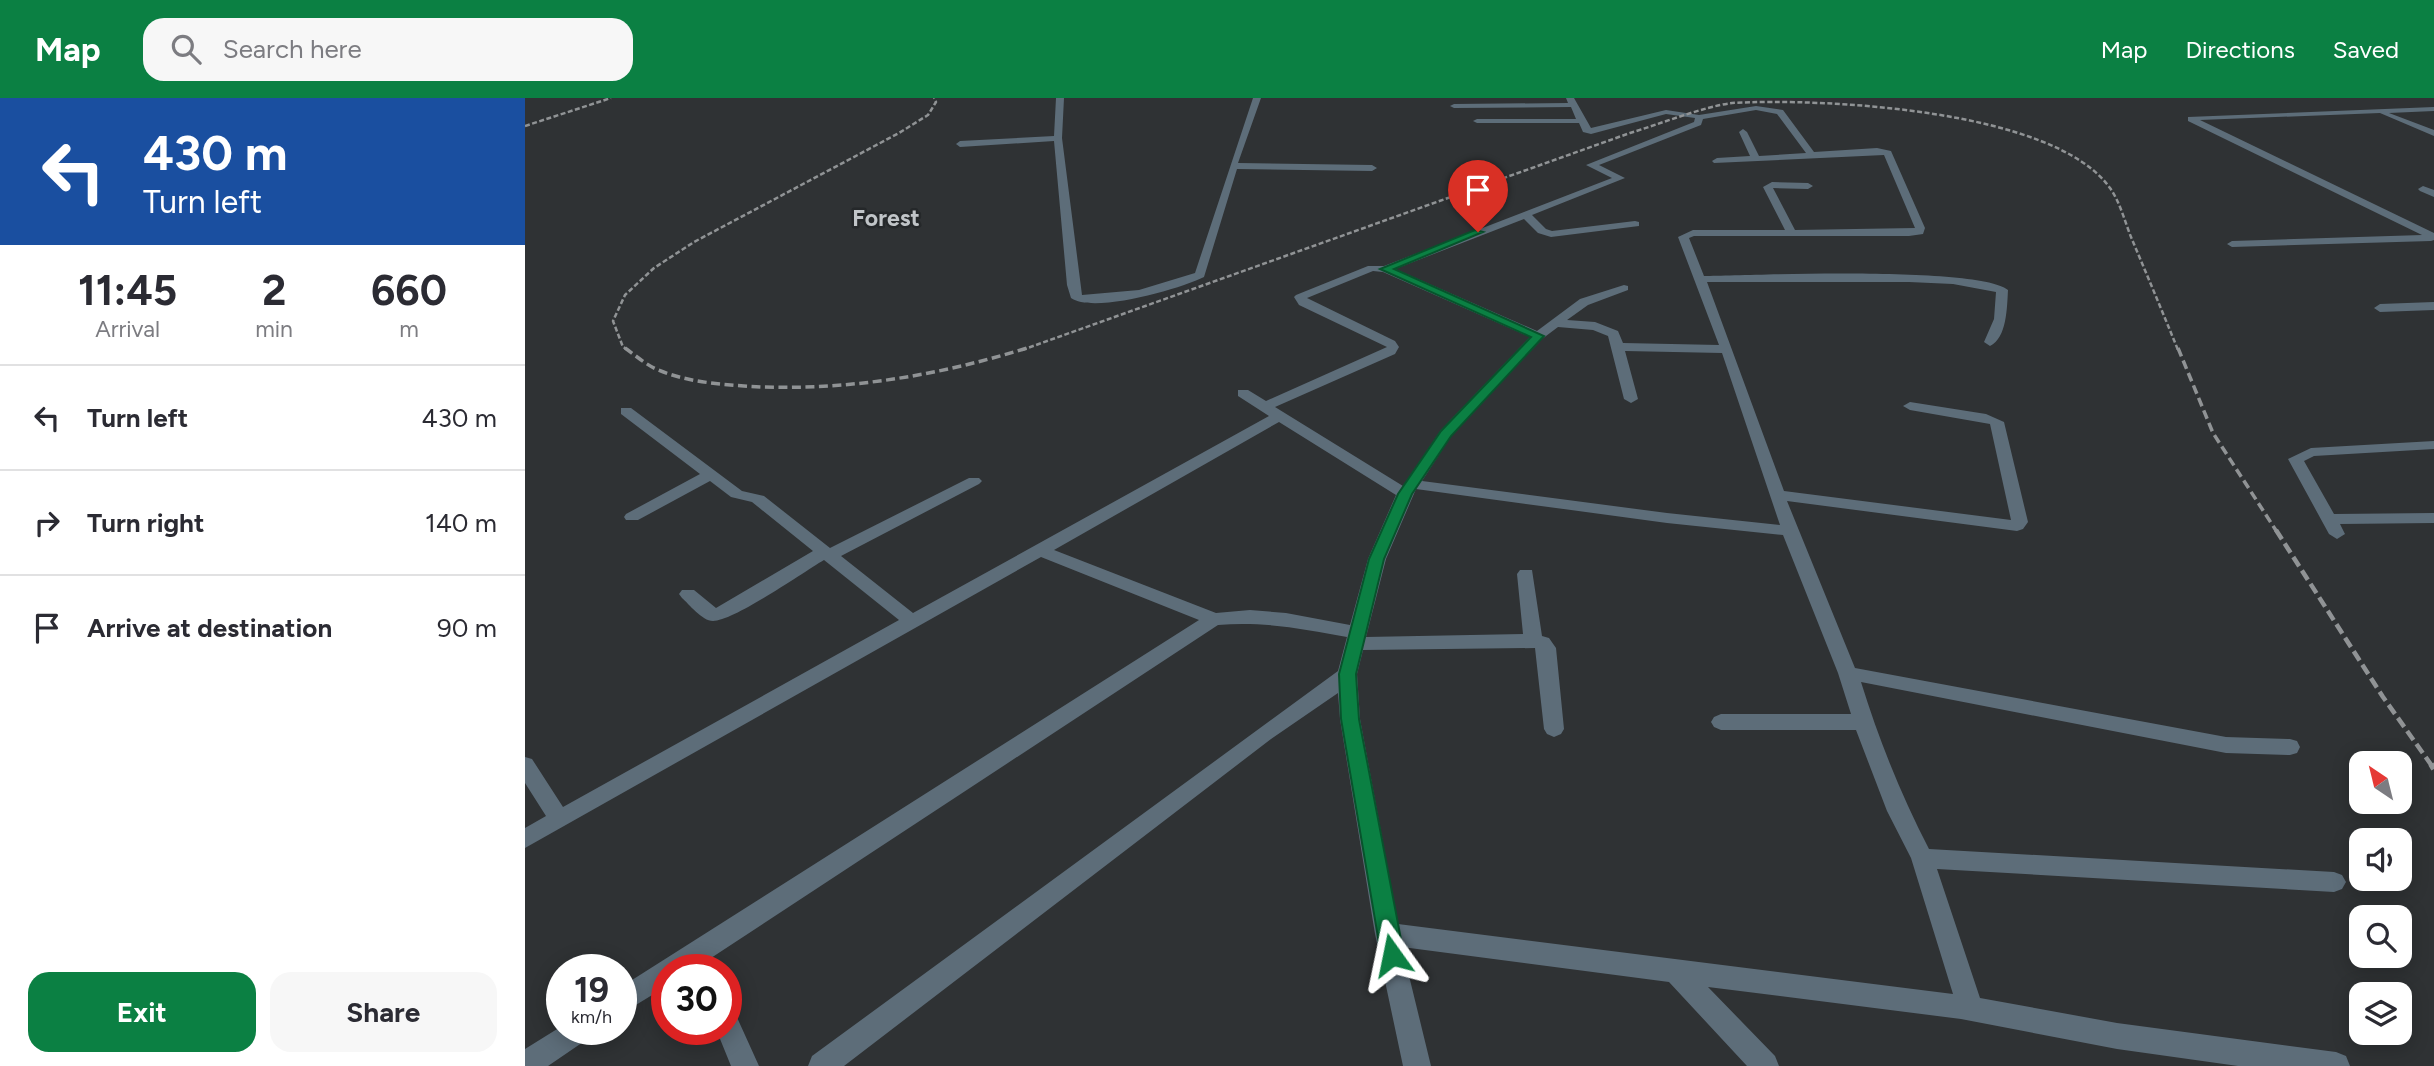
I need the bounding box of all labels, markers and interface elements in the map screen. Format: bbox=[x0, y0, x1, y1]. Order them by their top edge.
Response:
search box bbox=[143, 18, 633, 81]
text: Map bbox=[35, 30, 101, 69]
icon: search bbox=[167, 30, 205, 68]
text: Search here bbox=[223, 33, 362, 65]
text: Map bbox=[2101, 35, 2147, 64]
text: Directions bbox=[2185, 35, 2295, 64]
text: Saved bbox=[2333, 35, 2399, 64]
text: 430 m bbox=[143, 123, 287, 182]
icon: left bbox=[28, 126, 119, 217]
pin bbox=[1448, 160, 1508, 232]
icon: arrive bbox=[1459, 171, 1497, 209]
text: Turn left bbox=[143, 183, 262, 221]
district label: Forest bbox=[852, 204, 920, 232]
text: 11:45 bbox=[78, 265, 177, 316]
text: 2 bbox=[262, 265, 286, 316]
text: 660 bbox=[371, 265, 447, 316]
text: Arrival bbox=[95, 315, 160, 343]
text: min bbox=[255, 315, 293, 343]
text: m bbox=[399, 315, 419, 343]
icon: left bbox=[28, 399, 66, 437]
text: Turn left bbox=[87, 402, 188, 434]
text: 430 m bbox=[421, 402, 497, 434]
icon: right bbox=[28, 504, 66, 542]
text: Turn right bbox=[87, 507, 204, 539]
text: 140 m bbox=[425, 507, 497, 539]
icon: arrive bbox=[28, 609, 66, 647]
text: Arrive at destination bbox=[87, 612, 332, 644]
text: 90 m bbox=[437, 612, 497, 644]
north arrow bbox=[2349, 751, 2411, 814]
map controls bbox=[2349, 751, 2412, 1045]
button: sound bbox=[2349, 828, 2412, 891]
button: search bbox=[2349, 905, 2412, 968]
position arrow bbox=[1355, 918, 1429, 992]
speed limit sign: 30 bbox=[651, 954, 742, 1045]
text: 19 bbox=[574, 969, 609, 1011]
button: Exit bbox=[28, 972, 256, 1052]
button: Share bbox=[270, 972, 497, 1052]
button: layers bbox=[2349, 982, 2412, 1045]
text: km/h bbox=[571, 1006, 612, 1028]

